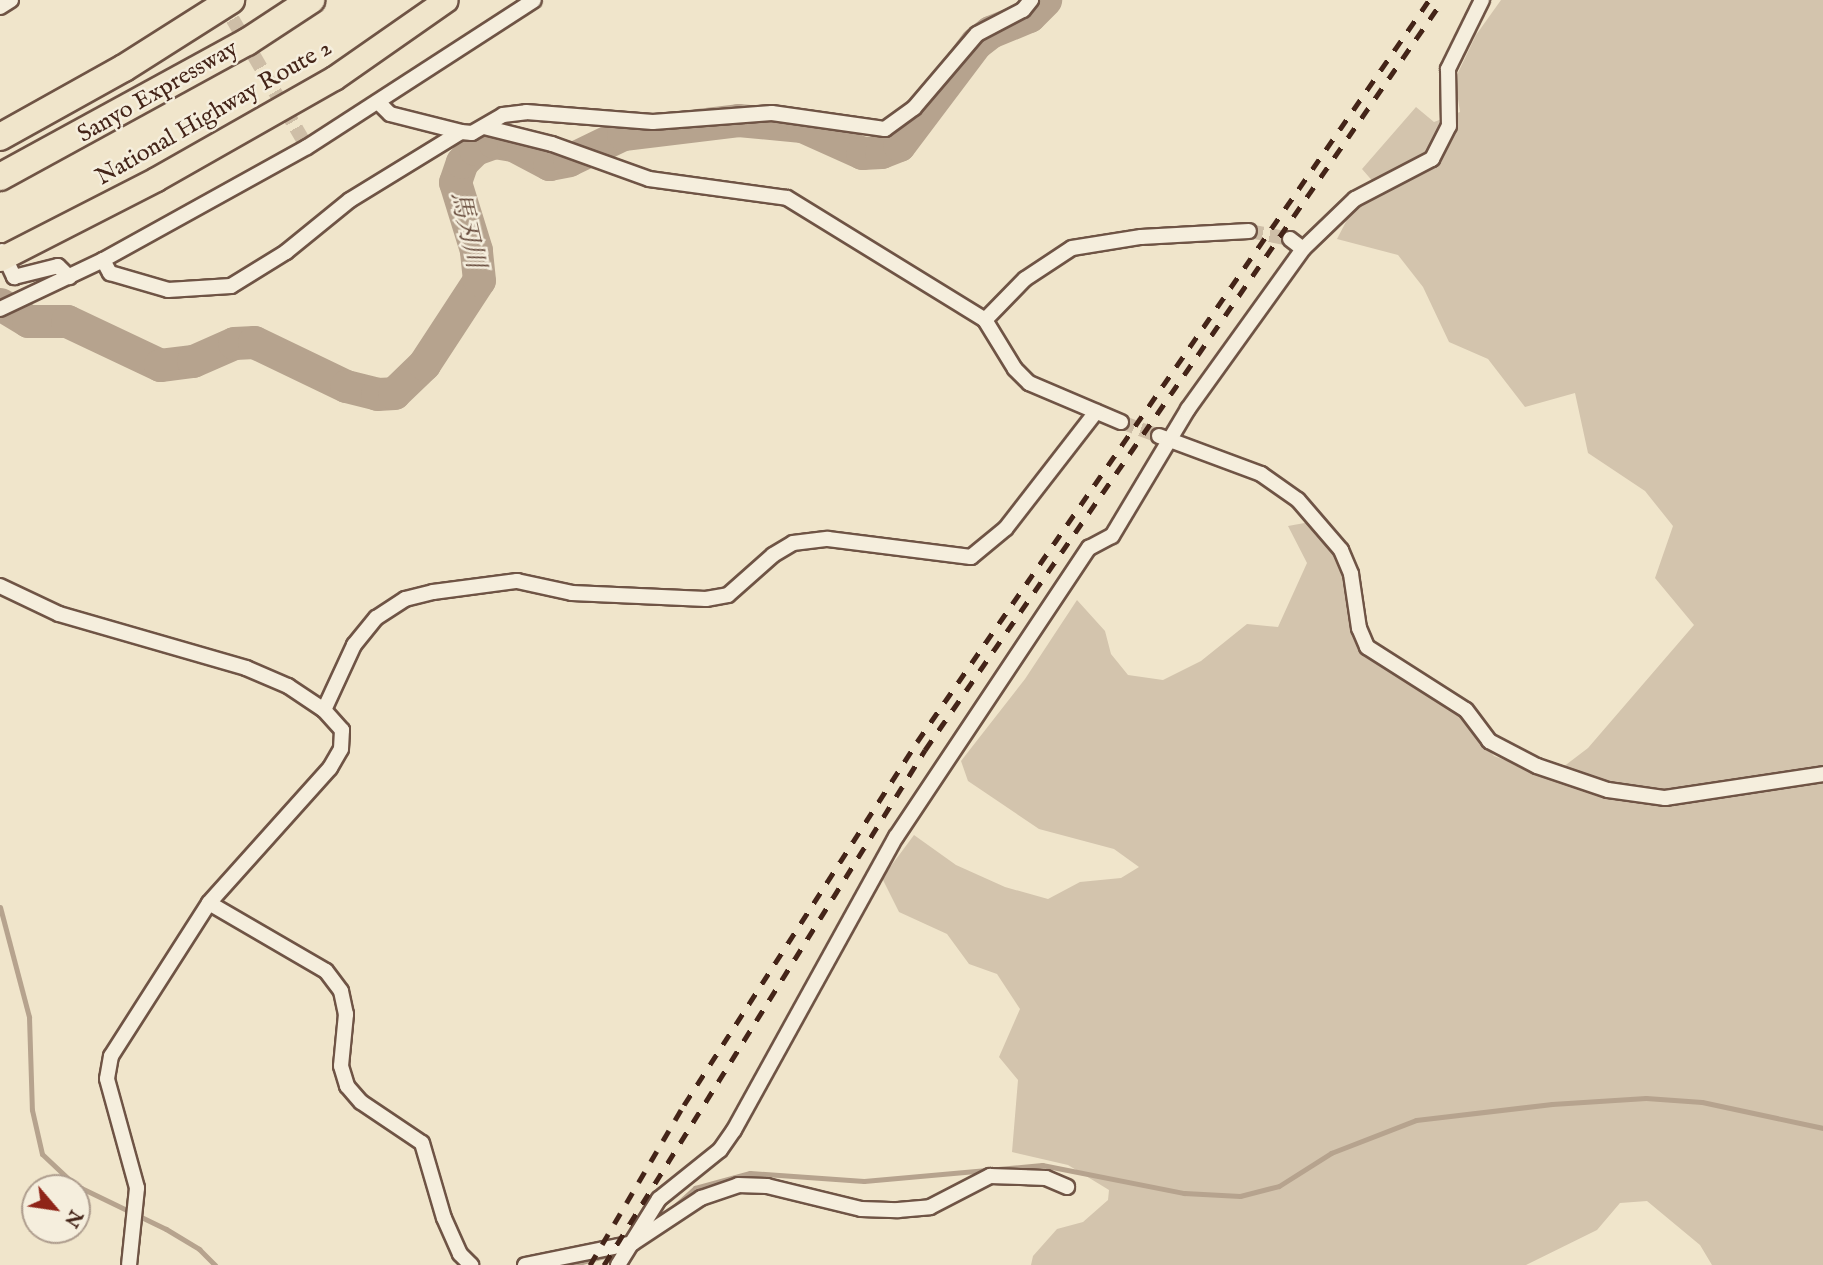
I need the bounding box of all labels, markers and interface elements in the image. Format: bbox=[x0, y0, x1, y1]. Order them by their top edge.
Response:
street label: Sanyo Expressway bbox=[73, 34, 243, 150]
street label: National Highway Route 2 bbox=[91, 34, 337, 192]
water label: 馬刃川 bbox=[443, 188, 491, 272]
north arrow bbox=[21, 1174, 91, 1244]
text: N bbox=[58, 1205, 87, 1231]

